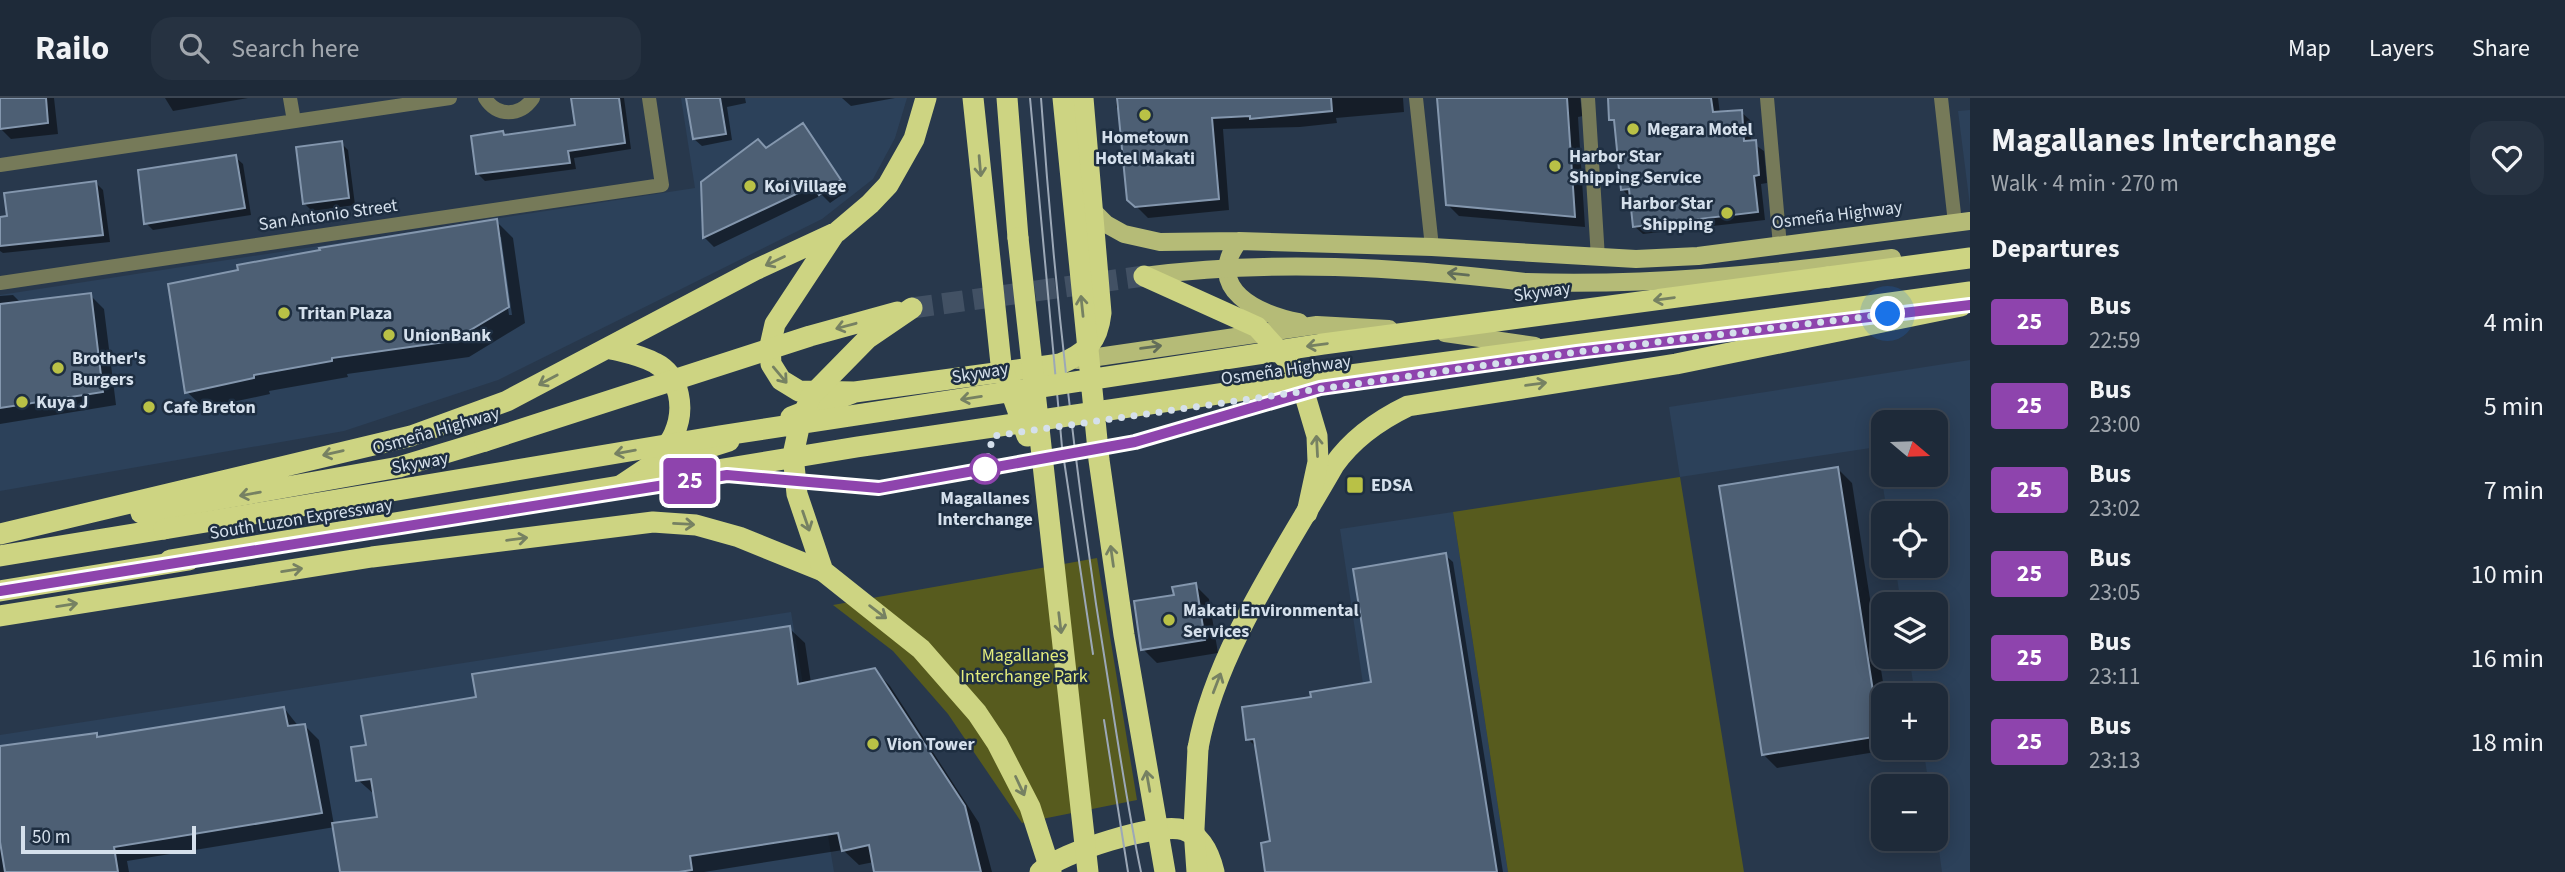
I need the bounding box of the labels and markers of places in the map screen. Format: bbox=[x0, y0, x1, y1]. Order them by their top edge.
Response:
marker: Hometown Hotel Makati bbox=[1137, 107, 1153, 123]
place label: Megara Motel bbox=[1647, 117, 1753, 142]
marker: Megara Motel bbox=[1625, 121, 1641, 137]
place label: Hometown Hotel Makati bbox=[1095, 125, 1195, 171]
place label: Harbor Star Shipping Service bbox=[1569, 144, 1702, 190]
marker: Harbor Star Shipping Service bbox=[1547, 158, 1563, 174]
place label: Koi Village bbox=[764, 174, 847, 199]
marker: Koi Village bbox=[742, 178, 758, 194]
place label: Harbor Star Shipping bbox=[1620, 191, 1714, 237]
marker: Harbor Star Shipping bbox=[1719, 205, 1735, 221]
place label: Tritan Plaza bbox=[298, 301, 392, 326]
marker: Tritan Plaza bbox=[276, 305, 292, 321]
place label: UnionBank bbox=[403, 323, 491, 348]
marker: UnionBank bbox=[381, 327, 397, 343]
place label: Brother's Burgers bbox=[72, 346, 146, 392]
marker: Brother's Burgers bbox=[50, 360, 66, 376]
place label: Kuya J bbox=[36, 390, 88, 415]
marker: Kuya J bbox=[14, 394, 30, 410]
place label: Cafe Breton bbox=[163, 395, 256, 420]
marker: Cafe Breton bbox=[141, 399, 157, 415]
marker: Magallanes Interchange bbox=[970, 454, 1000, 484]
place label: EDSA bbox=[1371, 473, 1413, 498]
marker: EDSA bbox=[1345, 475, 1365, 495]
place label: Magallanes Interchange bbox=[937, 486, 1033, 532]
place label: Makati Environmental Services bbox=[1183, 598, 1359, 644]
marker: Makati Environmental Services bbox=[1161, 612, 1177, 628]
place label: Vion Tower bbox=[886, 732, 975, 757]
marker: Vion Tower bbox=[865, 736, 881, 752]

